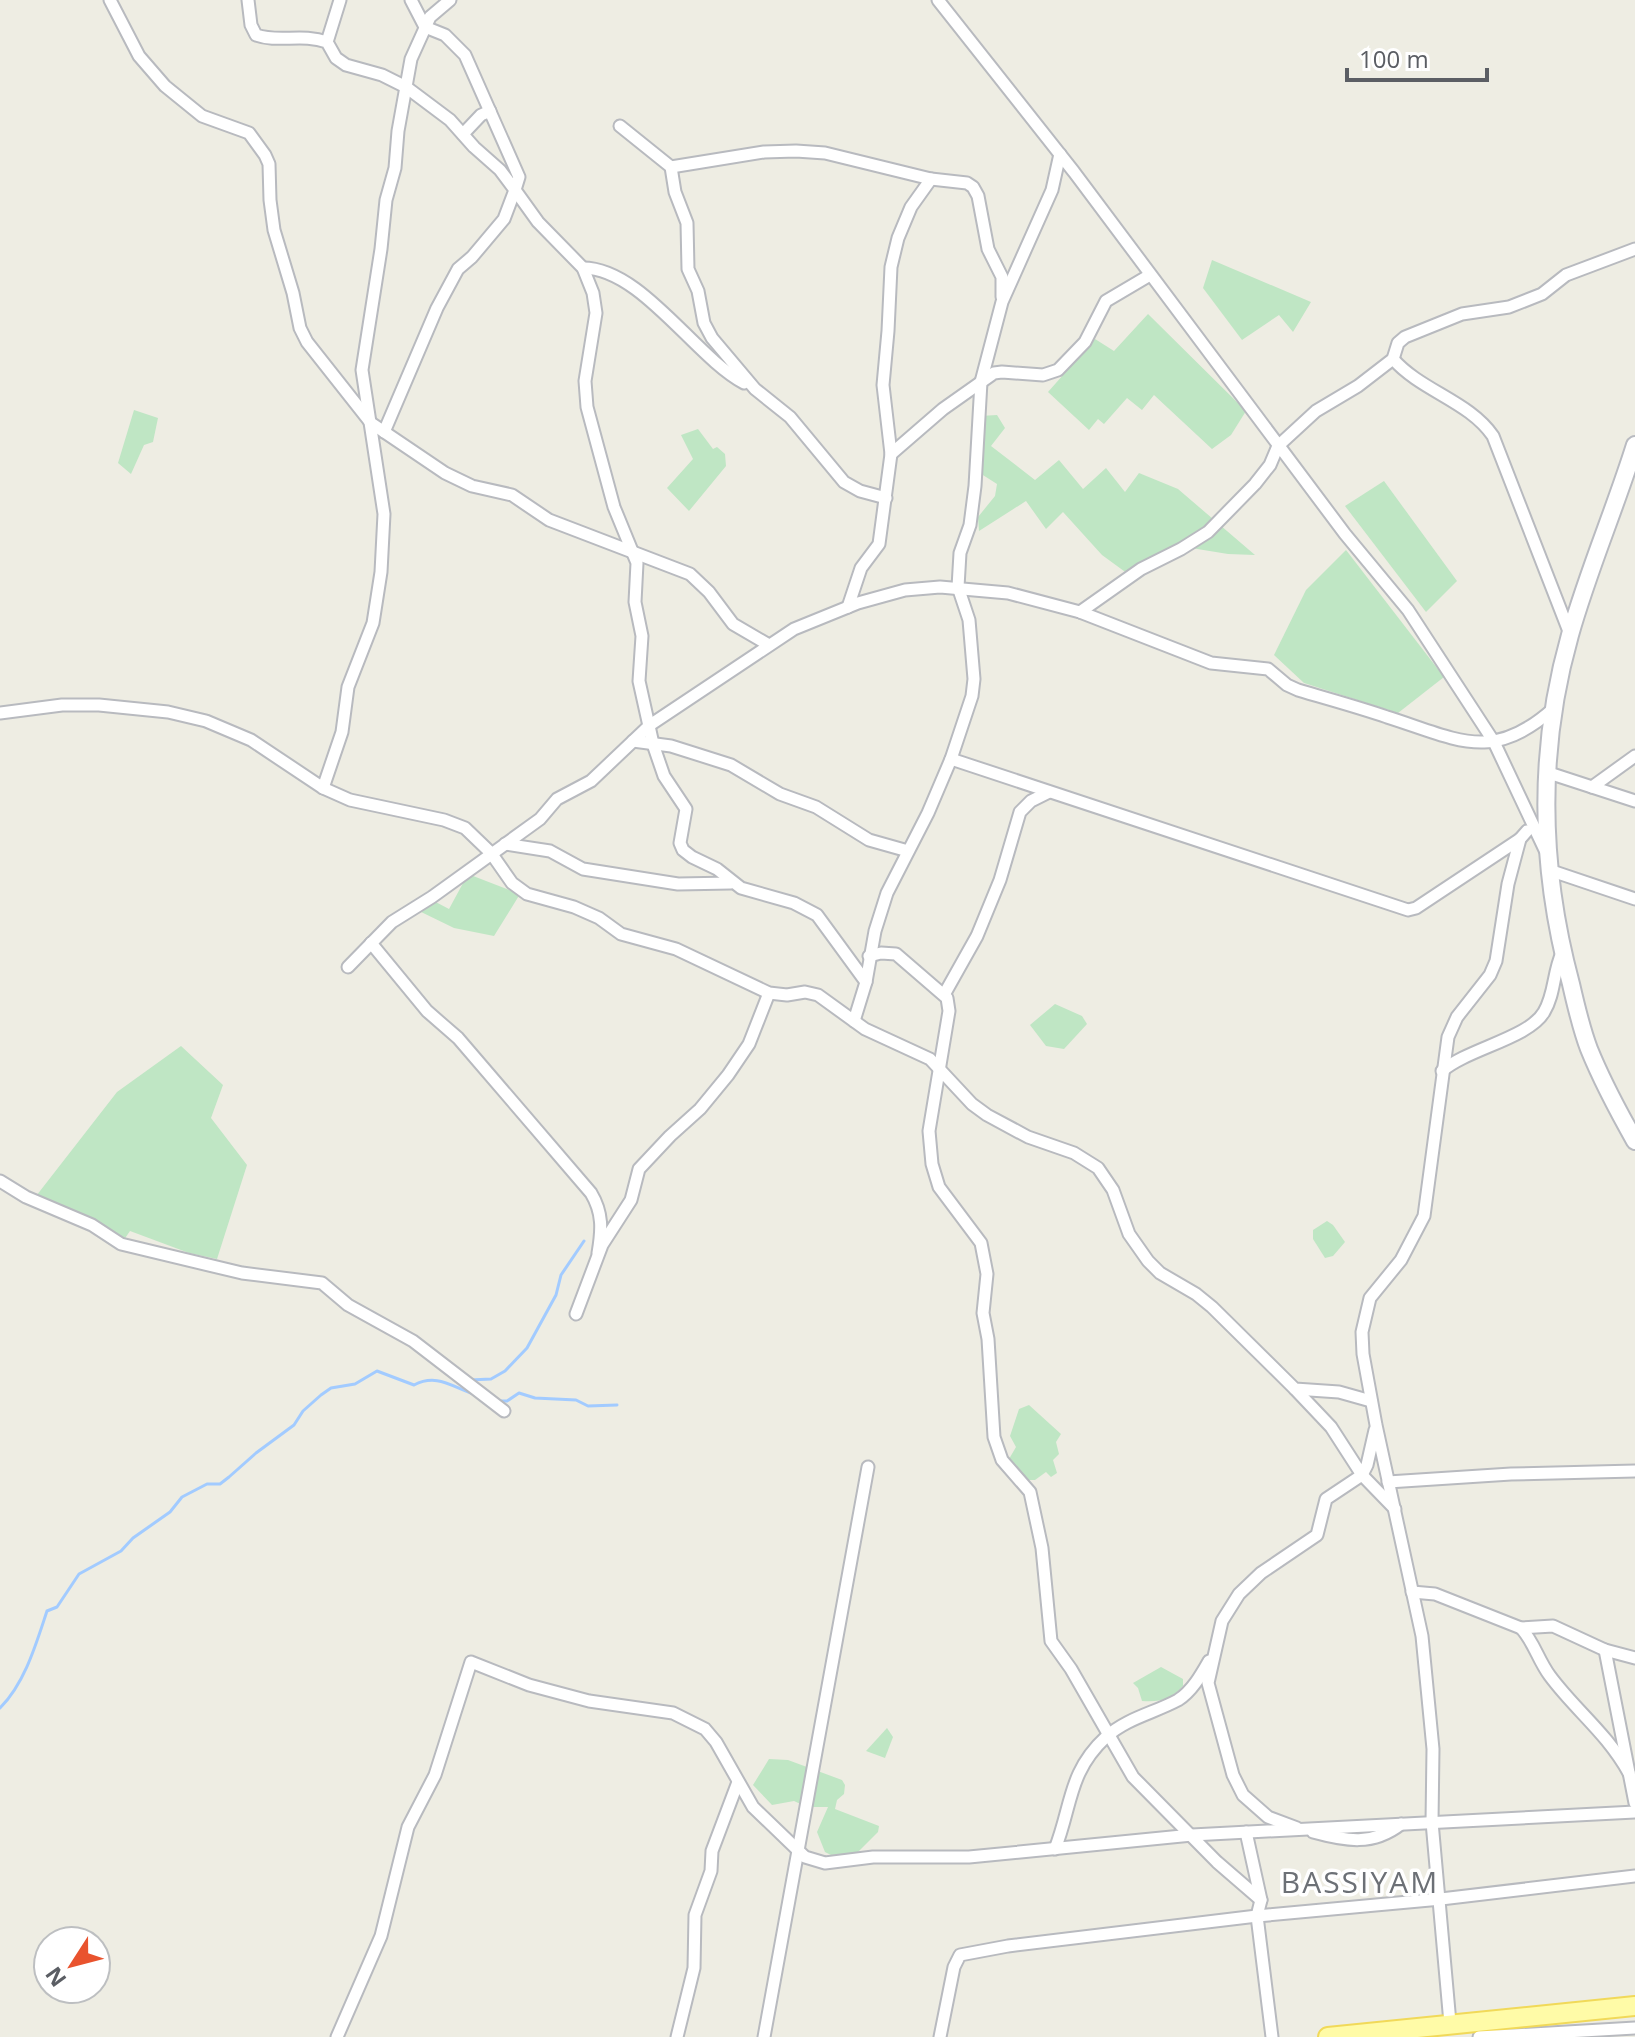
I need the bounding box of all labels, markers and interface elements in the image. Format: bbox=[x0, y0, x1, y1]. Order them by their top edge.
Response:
scale bar bbox=[1347, 32, 1487, 82]
text: 100 m bbox=[1359, 42, 1429, 75]
district label: BASSIYAM bbox=[1281, 1861, 1439, 1902]
north arrow bbox=[32, 1925, 112, 2005]
text: N bbox=[38, 1961, 72, 1993]

